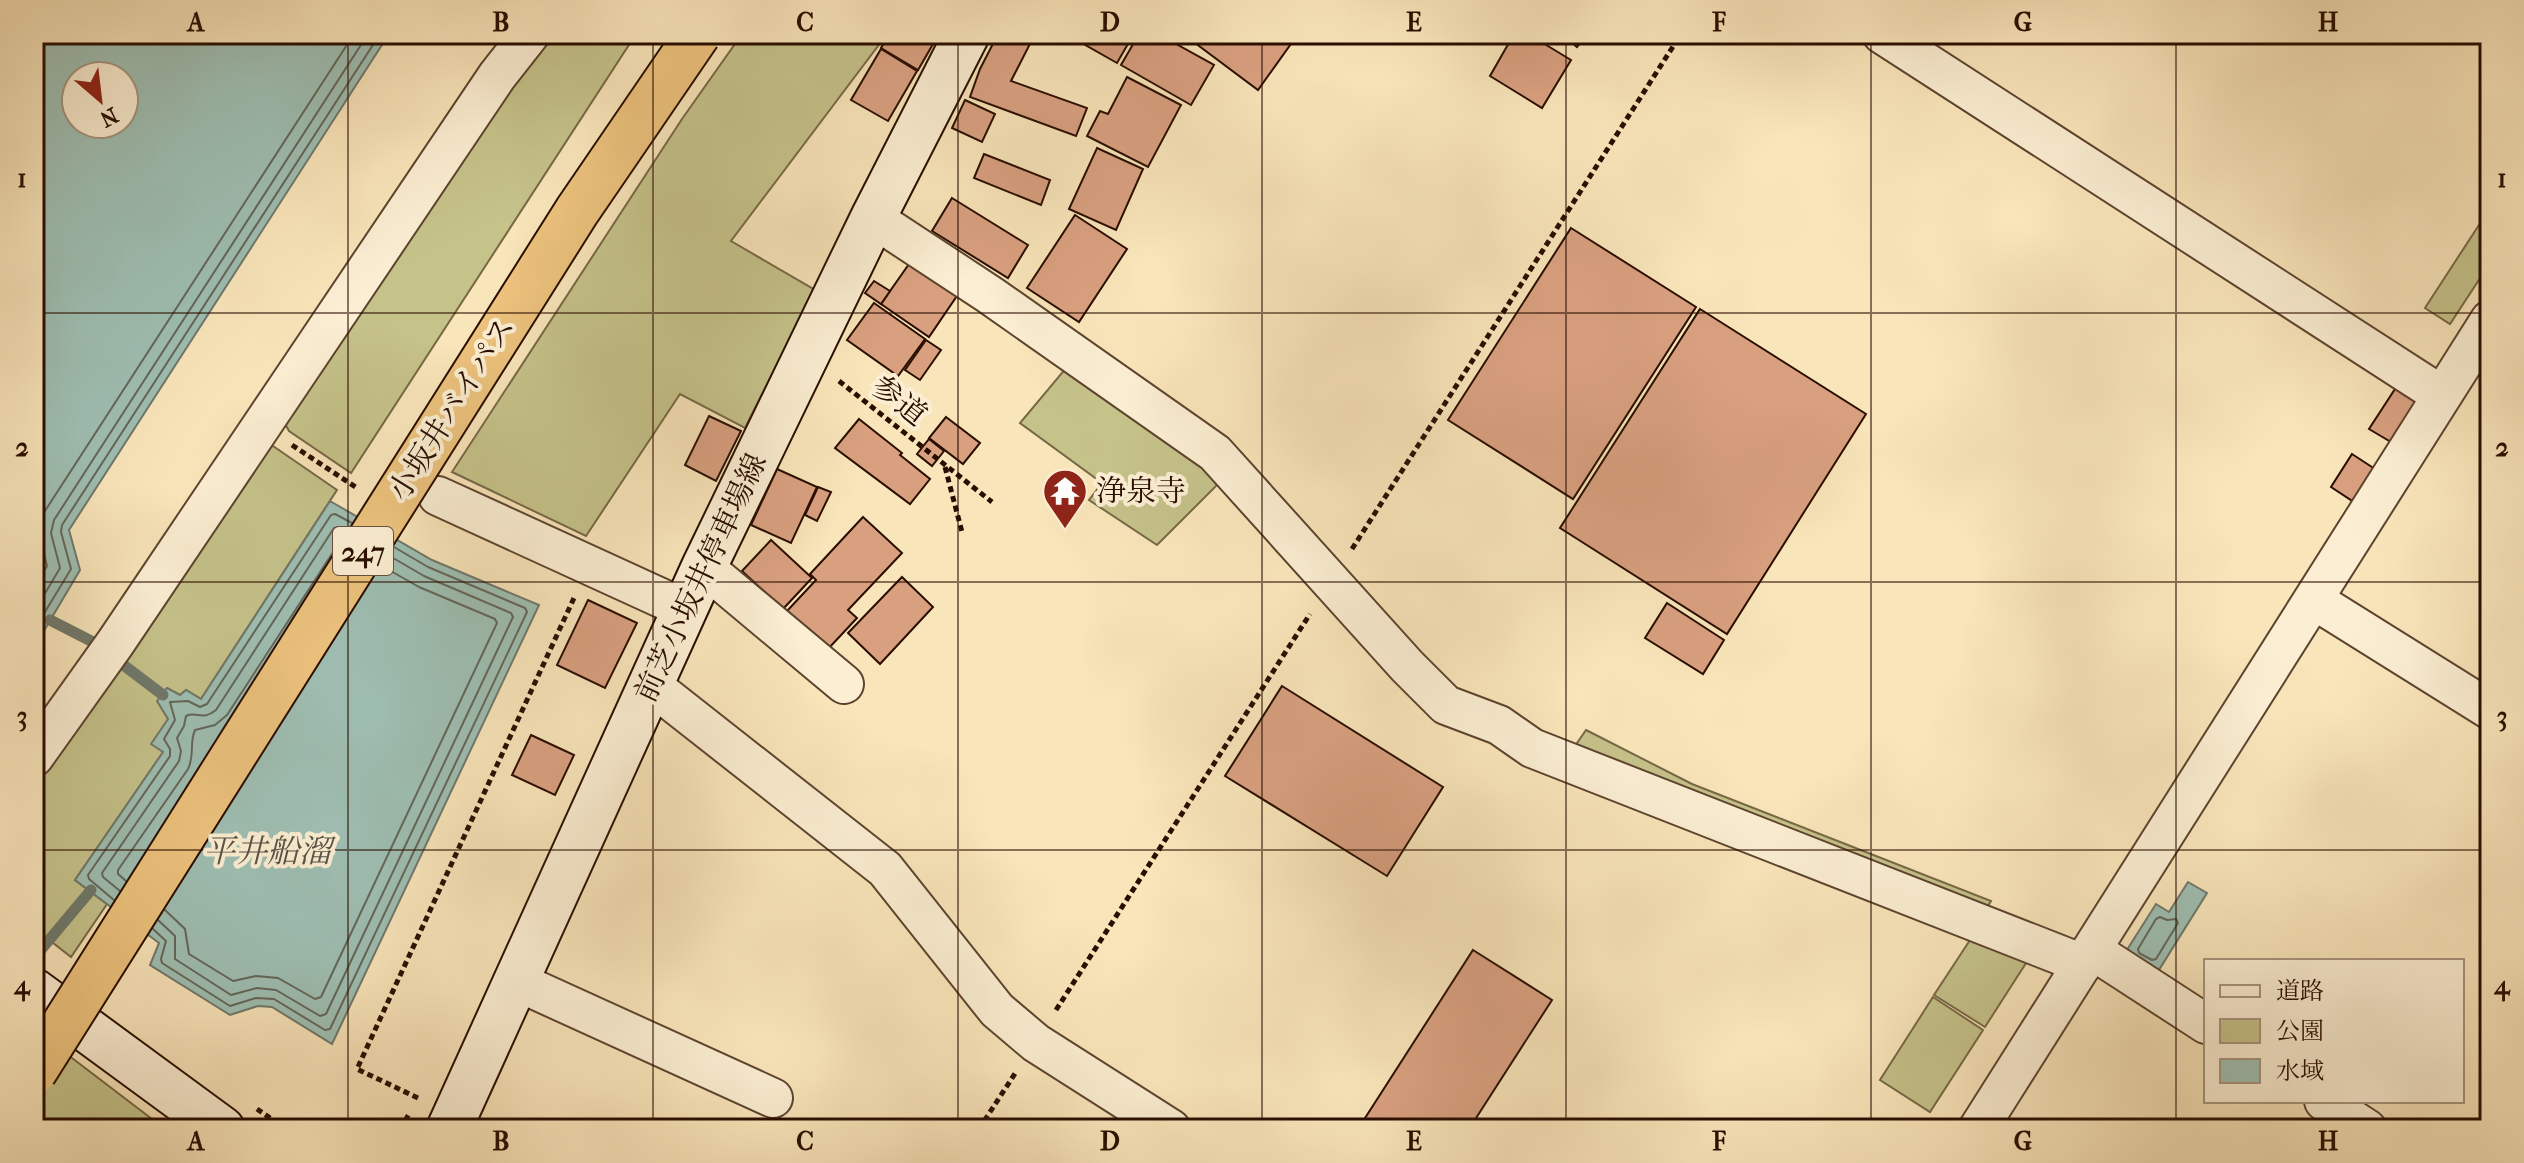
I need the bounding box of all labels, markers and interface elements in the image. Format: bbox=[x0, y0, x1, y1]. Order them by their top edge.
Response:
text: A bbox=[186, 7, 206, 38]
text: B bbox=[493, 7, 510, 38]
text: C bbox=[796, 7, 814, 38]
text: D bbox=[1100, 7, 1120, 38]
text: E bbox=[1406, 7, 1422, 38]
text: F bbox=[1711, 7, 1726, 38]
text: G bbox=[2014, 7, 2032, 38]
text: H bbox=[2318, 7, 2339, 38]
north arrow bbox=[60, 60, 140, 140]
text: N bbox=[95, 101, 122, 132]
text: 1 bbox=[17, 163, 27, 194]
text: 1 bbox=[2497, 163, 2507, 194]
street label: 小坂井バイパス bbox=[382, 311, 522, 507]
street label: 参道 bbox=[865, 369, 933, 433]
text: 2 bbox=[15, 432, 29, 463]
text: 2 bbox=[2495, 432, 2509, 463]
street label: 前芝小坂井停車場線 bbox=[628, 448, 774, 708]
temple icon: 浄泉寺 bbox=[1041, 467, 1089, 530]
place label: 浄泉寺 bbox=[1096, 474, 1186, 509]
road number: 247 bbox=[333, 527, 393, 575]
text: 3 bbox=[17, 701, 27, 732]
text: 3 bbox=[2497, 701, 2507, 732]
water label: 平井船溜 bbox=[203, 833, 336, 870]
legend bbox=[2204, 959, 2464, 1103]
text: 4 bbox=[13, 970, 31, 1002]
text: 4 bbox=[2493, 970, 2511, 1002]
text: 道路 bbox=[2276, 977, 2324, 1005]
text: 公園 bbox=[2276, 1017, 2324, 1045]
text: 水域 bbox=[2276, 1057, 2324, 1085]
text: A bbox=[186, 1126, 206, 1157]
text: B bbox=[493, 1126, 510, 1157]
text: C bbox=[796, 1126, 814, 1157]
text: D bbox=[1100, 1126, 1120, 1157]
text: E bbox=[1406, 1126, 1422, 1157]
text: F bbox=[1711, 1126, 1726, 1157]
text: G bbox=[2014, 1126, 2032, 1157]
text: H bbox=[2318, 1126, 2339, 1157]

